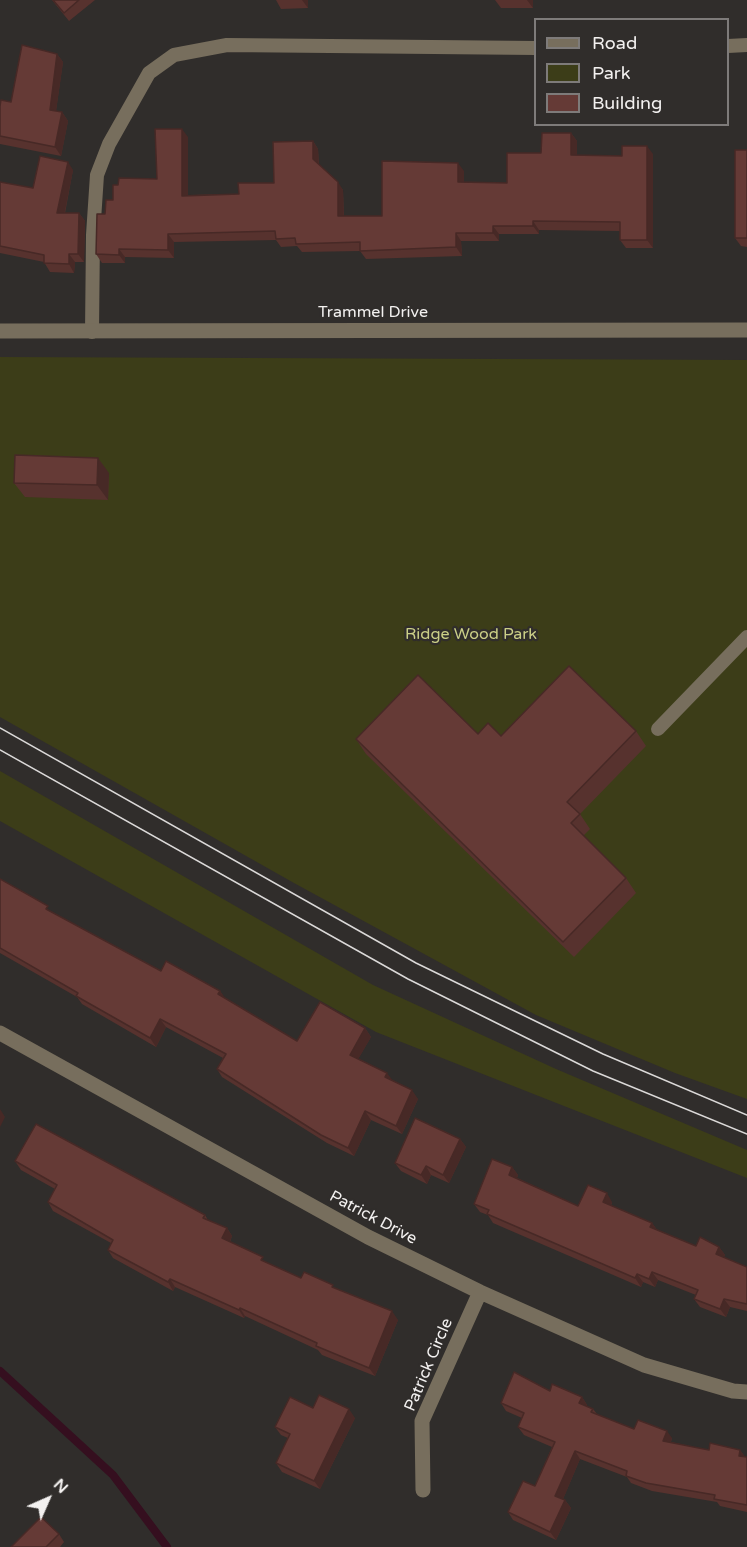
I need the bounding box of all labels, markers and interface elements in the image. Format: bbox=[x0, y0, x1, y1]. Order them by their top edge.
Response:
legend bbox=[534, 18, 729, 126]
text: Road bbox=[592, 32, 637, 54]
text: Park bbox=[592, 62, 630, 84]
text: Building bbox=[592, 92, 662, 114]
street label: Trammel Drive bbox=[318, 303, 428, 323]
park label: Ridge Wood Park bbox=[405, 625, 537, 645]
street label: Patrick Drive bbox=[326, 1187, 420, 1249]
street label: Patrick Circle bbox=[401, 1316, 457, 1414]
north arrow bbox=[18, 1469, 78, 1529]
text: N bbox=[49, 1475, 72, 1498]

